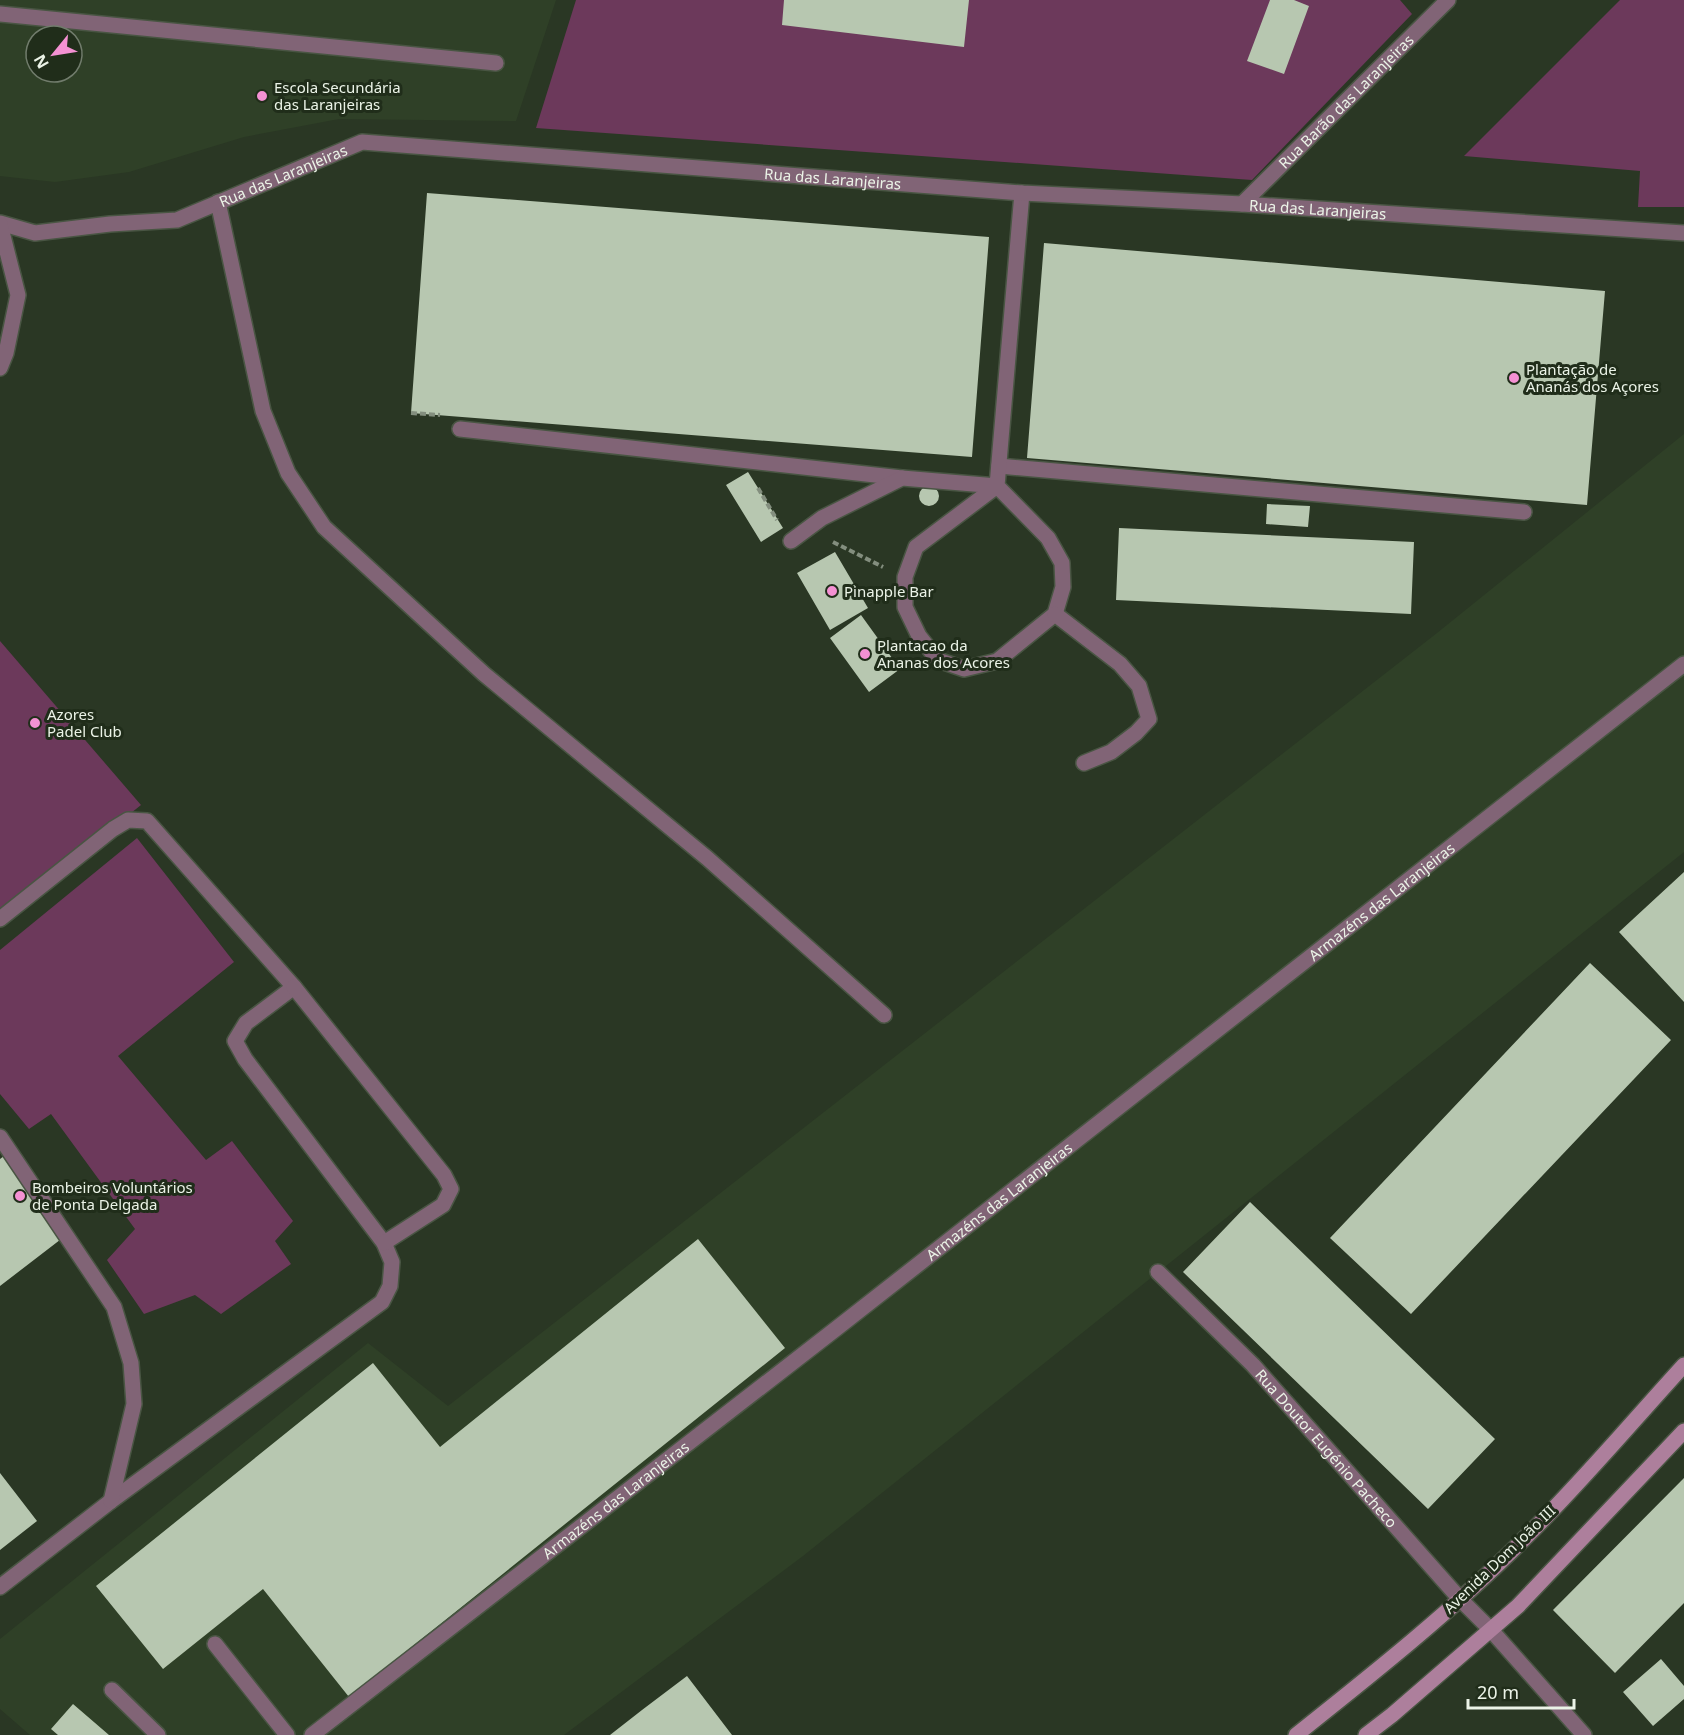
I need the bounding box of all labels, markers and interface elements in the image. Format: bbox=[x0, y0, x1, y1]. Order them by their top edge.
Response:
north arrow bbox=[24, 24, 84, 84]
street label: Rua Barão das Laranjeiras bbox=[1274, 30, 1418, 173]
text: N bbox=[28, 50, 54, 73]
place label: Escola Secundária das Laranjeiras bbox=[274, 77, 401, 114]
marker: Escola Secundária das Laranjeiras bbox=[255, 89, 269, 103]
street label: Rua das Laranjeiras bbox=[216, 139, 350, 211]
street label: Rua das Laranjeiras bbox=[764, 163, 902, 194]
street label: Rua das Laranjeiras bbox=[1249, 194, 1387, 223]
place label: Plantação de Ananás dos Açores bbox=[1526, 359, 1659, 396]
marker: Plantação de Ananás dos Açores bbox=[1507, 371, 1521, 385]
place label: Pinapple Bar bbox=[844, 581, 934, 601]
marker: Pinapple Bar bbox=[825, 584, 839, 598]
place label: Plantacao da Ananas dos Acores bbox=[877, 635, 1010, 672]
marker: Plantacao da Ananas dos Acores bbox=[858, 647, 872, 661]
place label: Azores Padel Club bbox=[47, 704, 122, 741]
marker: Azores Padel Club bbox=[28, 716, 42, 730]
street label: Armazéns das Laranjeiras bbox=[1304, 838, 1459, 965]
street label: Armazéns das Laranjeiras bbox=[922, 1138, 1076, 1265]
place label: Bombeiros Voluntários de Ponta Delgada bbox=[32, 1177, 193, 1214]
marker: Bombeiros Voluntários de Ponta Delgada bbox=[13, 1189, 27, 1203]
street label: Rua Doutor Eugénio Pacheco bbox=[1251, 1365, 1402, 1532]
street label: Armazéns das Laranjeiras bbox=[538, 1437, 693, 1563]
street label: Avenida Dom João III bbox=[1439, 1500, 1559, 1618]
scale bar bbox=[1468, 1672, 1574, 1710]
text: 20 m bbox=[1477, 1680, 1519, 1704]

